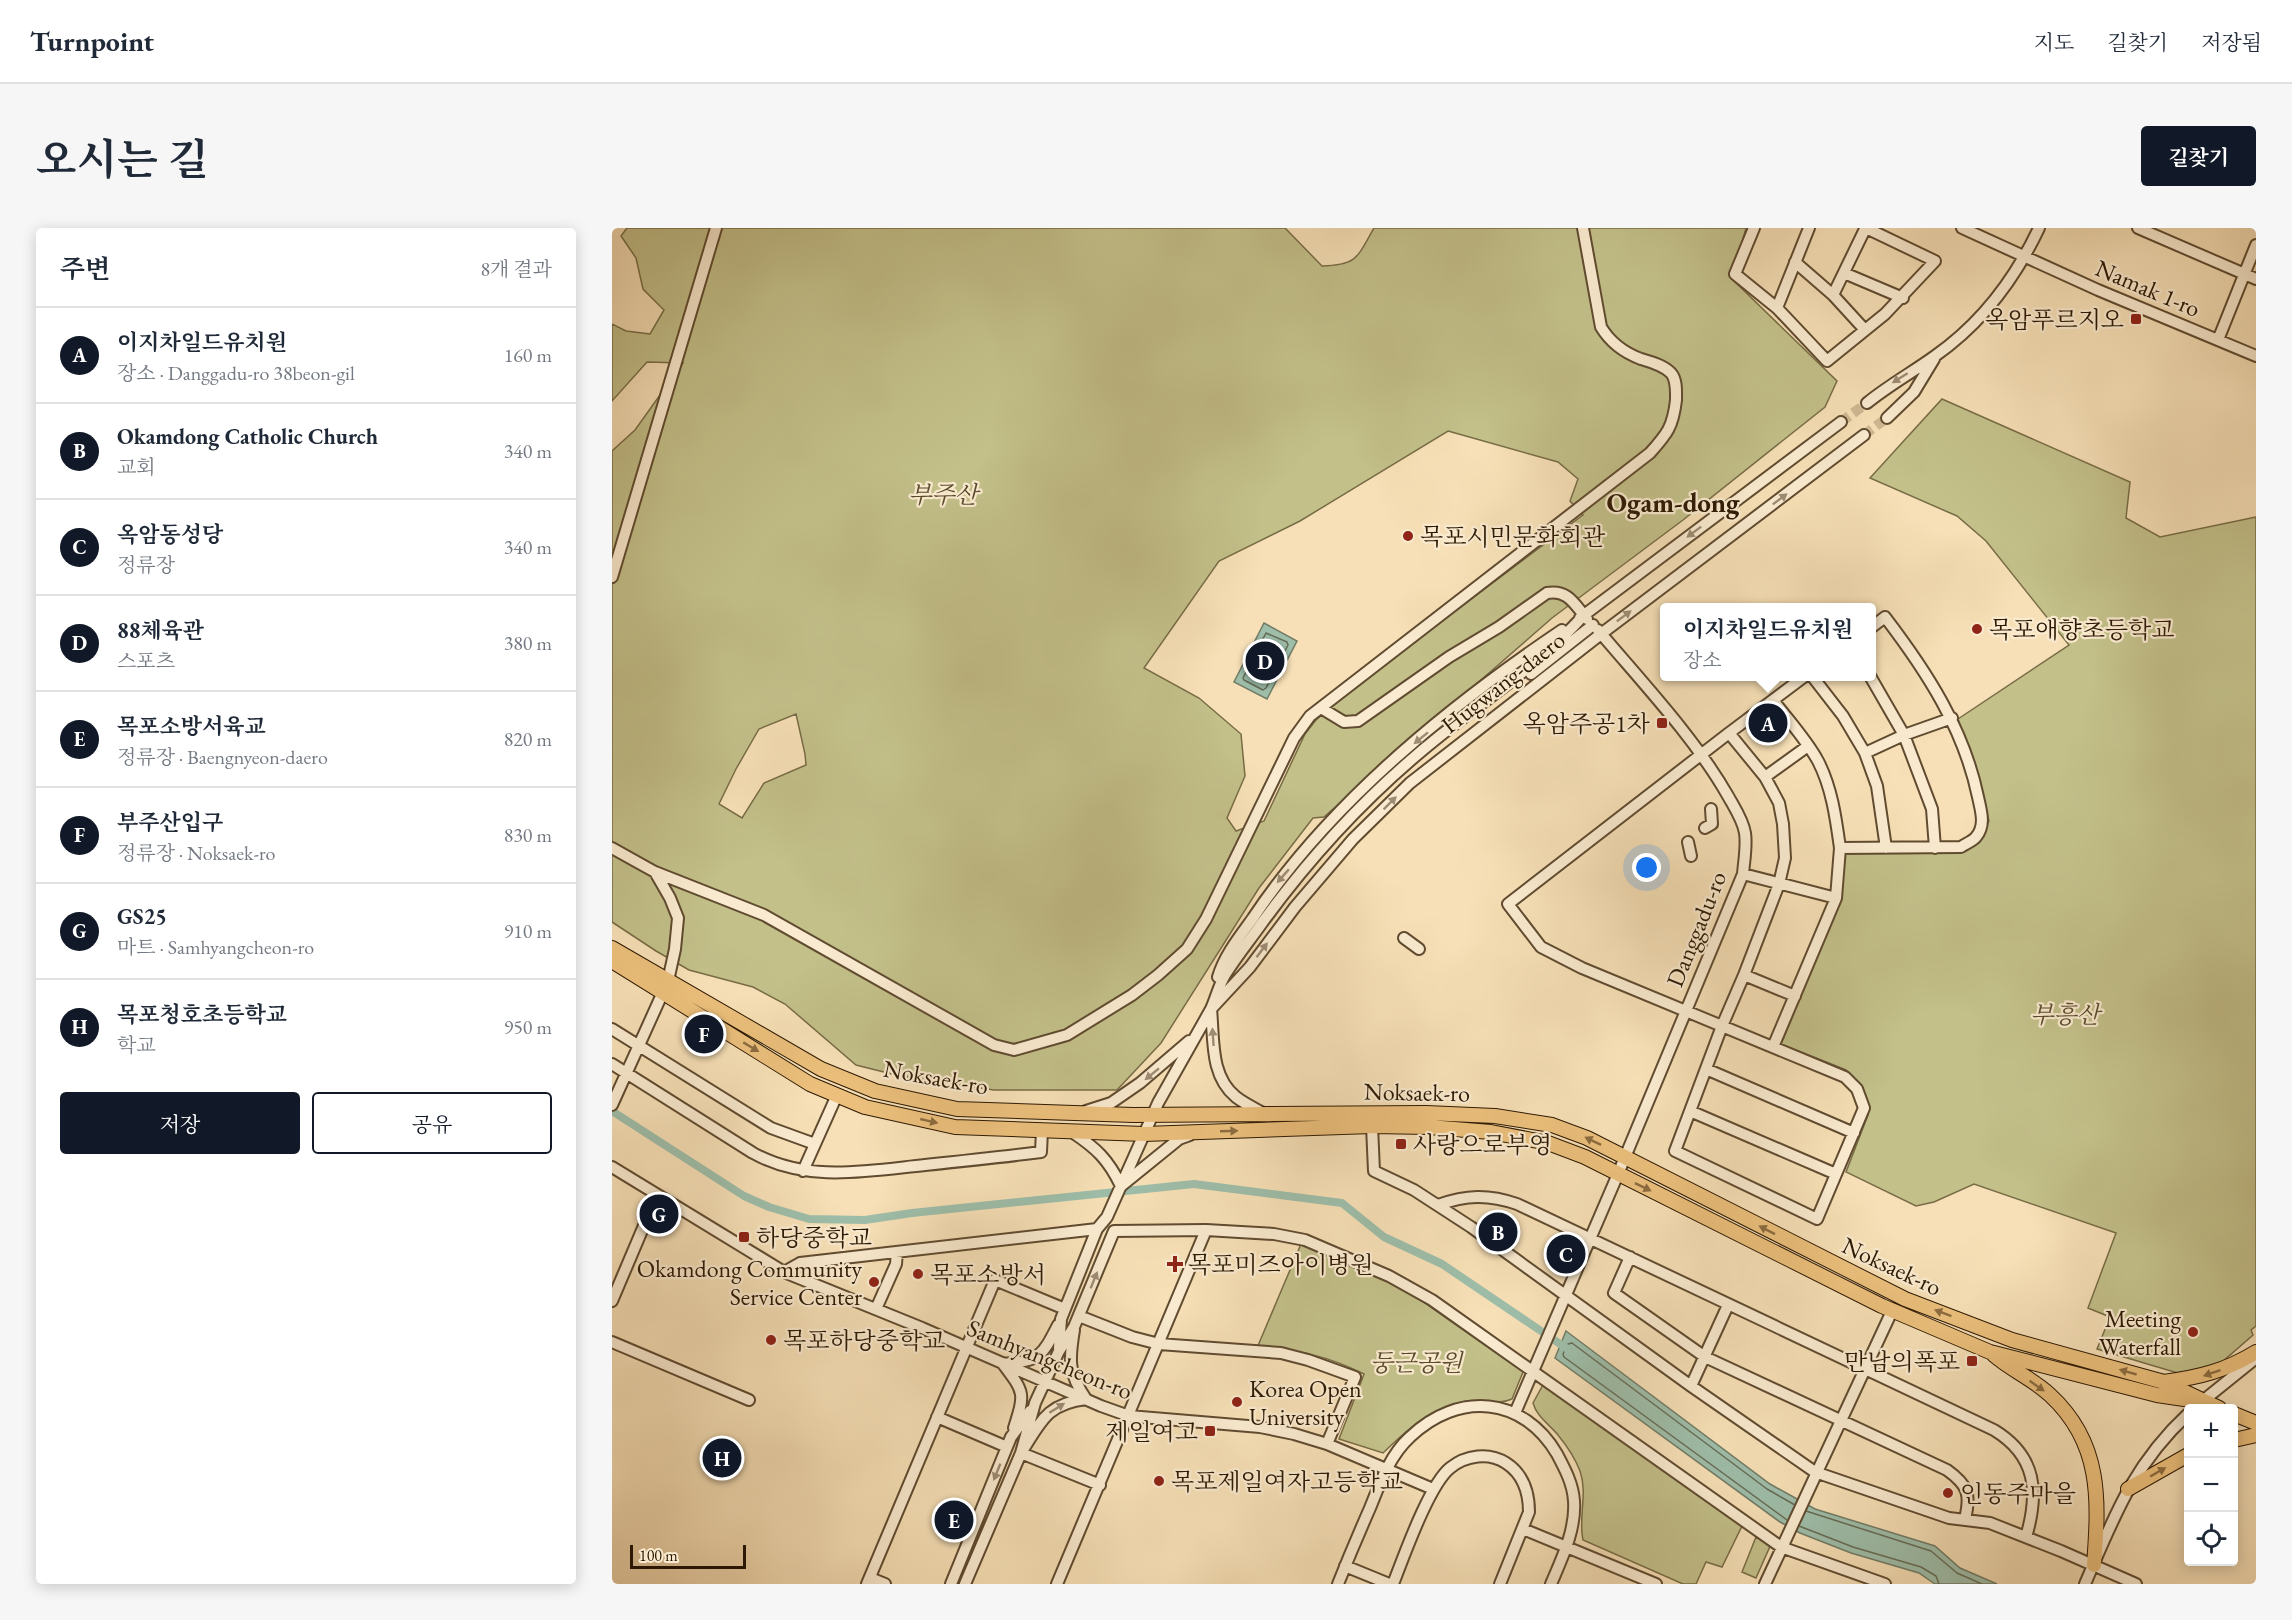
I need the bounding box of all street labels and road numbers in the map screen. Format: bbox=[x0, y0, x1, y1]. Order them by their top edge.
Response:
street label: Namak 1-ro bbox=[2091, 252, 2205, 324]
street label: Hugwang-daero bbox=[1435, 624, 1571, 740]
street label: Danggadu-ro bbox=[1659, 867, 1733, 991]
street label: Noksaek-ro bbox=[881, 1053, 991, 1102]
street label: Noksaek-ro bbox=[1364, 1076, 1470, 1108]
street label: Noksaek-ro bbox=[1837, 1230, 1947, 1303]
street label: Samhyangcheon-ro bbox=[963, 1312, 1137, 1406]

